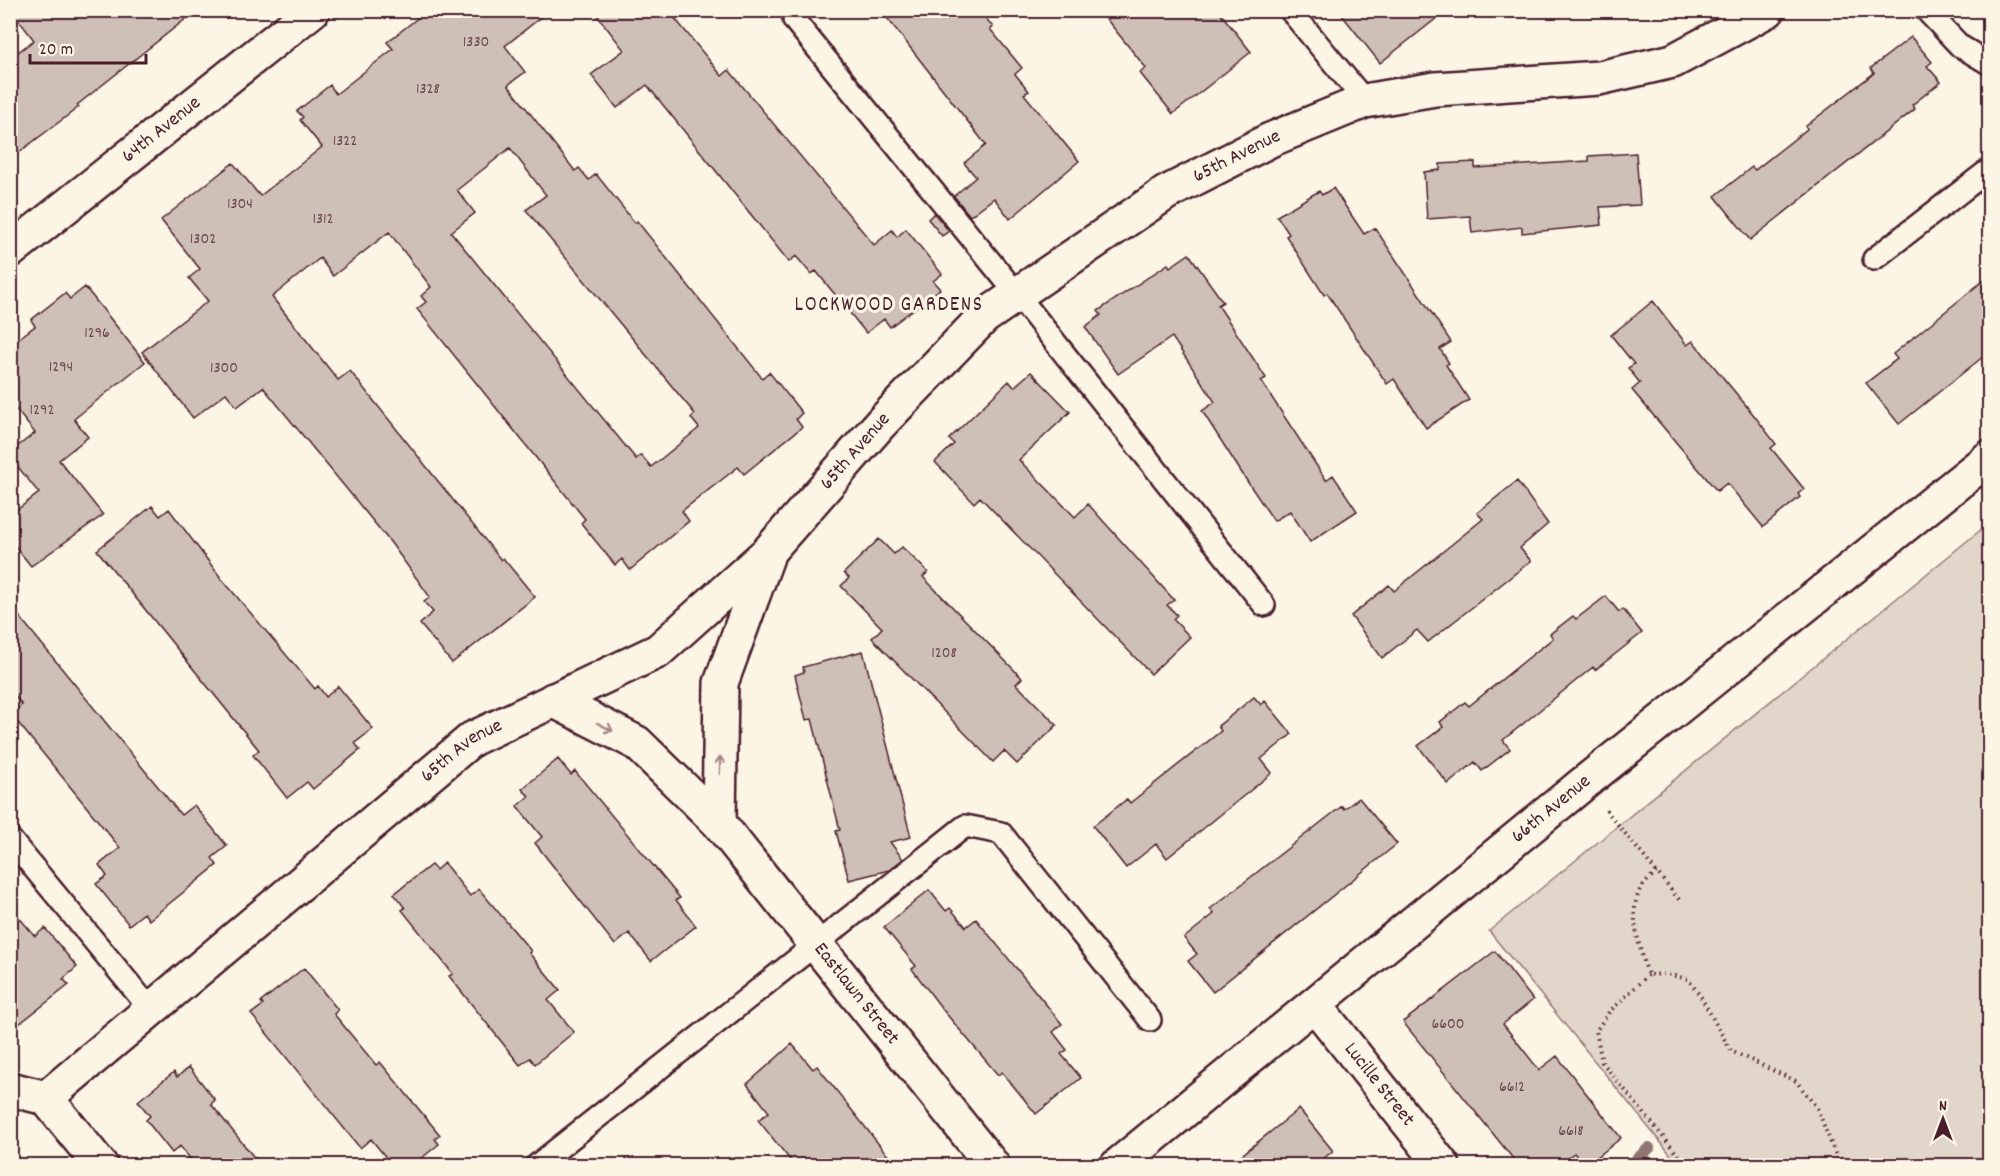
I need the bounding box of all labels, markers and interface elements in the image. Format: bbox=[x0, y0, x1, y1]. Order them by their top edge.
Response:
scale bar bbox=[30, 27, 146, 65]
house number: 1330 bbox=[463, 31, 489, 54]
text: 20 m bbox=[39, 38, 73, 63]
house number: 1328 bbox=[416, 78, 440, 101]
street label: 64th Avenue bbox=[116, 90, 207, 170]
street label: 65th Avenue bbox=[1188, 123, 1285, 191]
house number: 1322 bbox=[333, 130, 357, 153]
house number: 1304 bbox=[227, 193, 253, 216]
house number: 1312 bbox=[312, 208, 334, 231]
house number: 1302 bbox=[190, 228, 216, 251]
district label: LOCKWOOD GARDENS bbox=[795, 291, 983, 321]
house number: 1296 bbox=[84, 322, 110, 345]
house number: 1294 bbox=[49, 356, 73, 379]
house number: 1300 bbox=[210, 357, 238, 380]
house number: 1292 bbox=[30, 399, 54, 422]
street label: 65th Avenue bbox=[814, 407, 898, 497]
house number: 1208 bbox=[931, 642, 957, 665]
street label: 65th Avenue bbox=[415, 712, 507, 790]
one-way arrow bbox=[596, 721, 614, 733]
one-way arrow bbox=[714, 755, 726, 775]
street label: 66th Avenue bbox=[1506, 768, 1597, 851]
street label: Eastlawn Street bbox=[806, 937, 905, 1051]
house number: 6600 bbox=[1431, 1013, 1465, 1036]
street label: Lucille Street bbox=[1336, 1037, 1421, 1133]
house number: 6612 bbox=[1499, 1076, 1525, 1099]
north arrow bbox=[1913, 1089, 1973, 1149]
text: N bbox=[1939, 1095, 1947, 1118]
house number: 6618 bbox=[1558, 1120, 1584, 1143]

